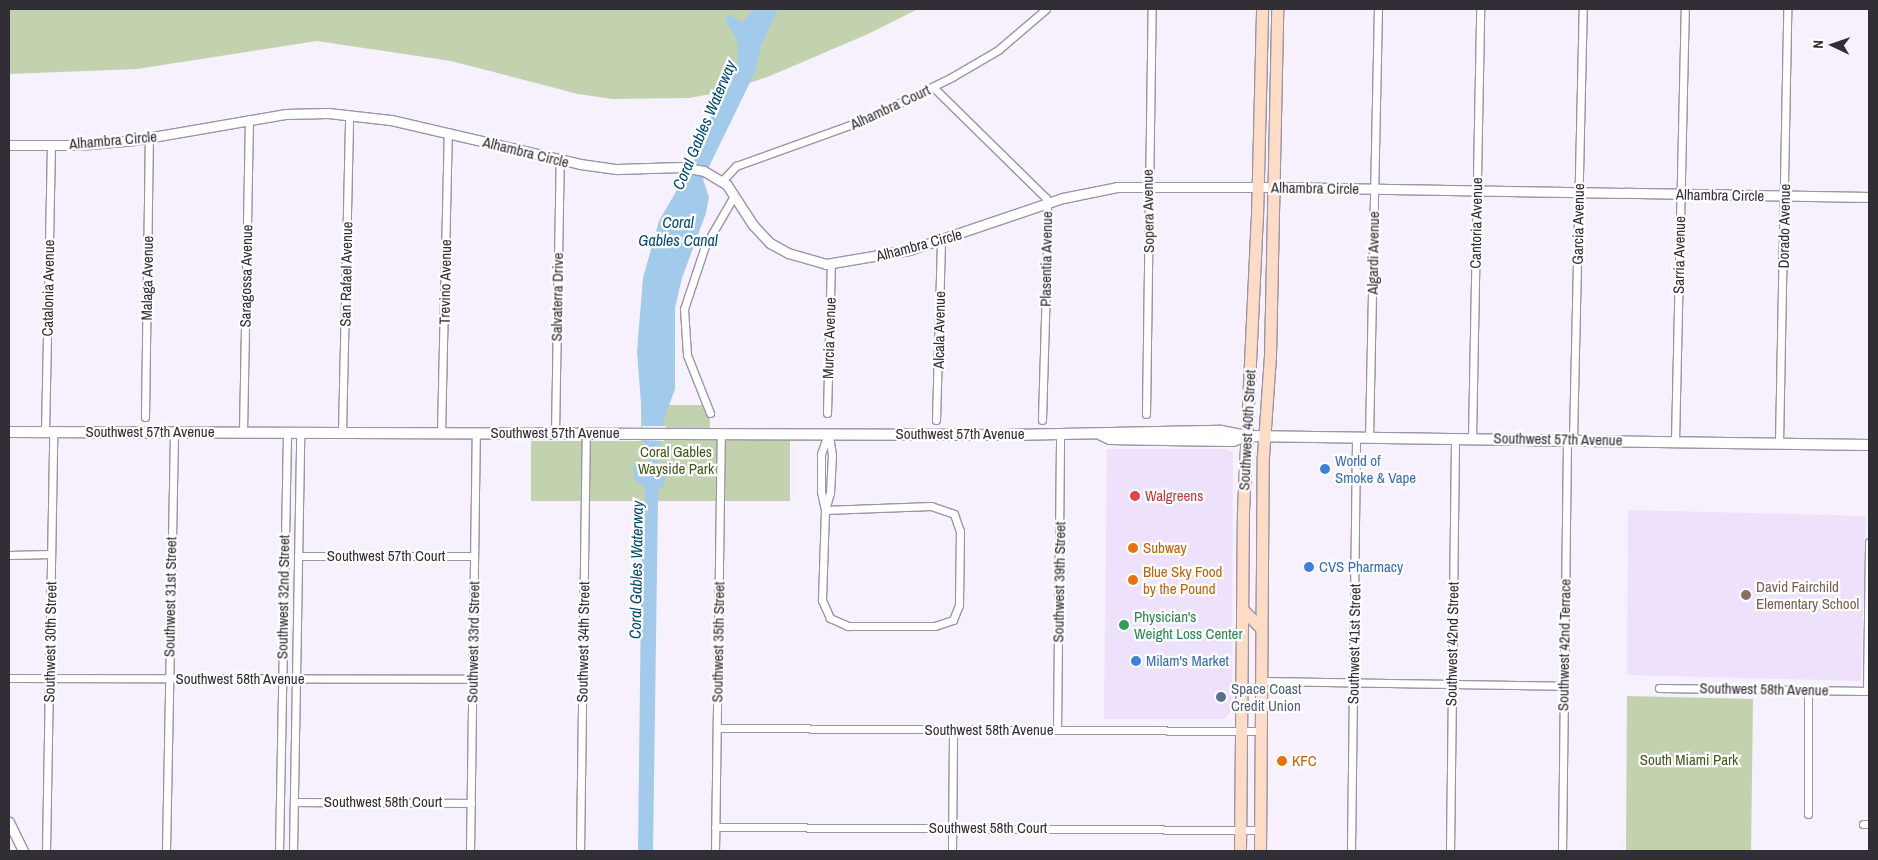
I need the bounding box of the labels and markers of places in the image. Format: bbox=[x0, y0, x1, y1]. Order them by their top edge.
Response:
place label: World of Smoke & Vape bbox=[1335, 451, 1416, 486]
marker: World of Smoke & Vape bbox=[1319, 463, 1331, 475]
place label: Walgreens bbox=[1145, 487, 1203, 505]
marker: Walgreens bbox=[1129, 490, 1141, 502]
place label: Subway bbox=[1143, 539, 1187, 557]
marker: Subway bbox=[1127, 542, 1139, 554]
place label: CVS Pharmacy bbox=[1319, 558, 1403, 576]
marker: CVS Pharmacy bbox=[1303, 561, 1315, 573]
place label: Blue Sky Food by the Pound bbox=[1143, 562, 1222, 597]
marker: Blue Sky Food by the Pound bbox=[1127, 574, 1139, 586]
place label: David Fairchild Elementary School bbox=[1756, 577, 1859, 612]
marker: David Fairchild Elementary School bbox=[1740, 589, 1752, 601]
place label: Physician's Weight Loss Center bbox=[1134, 607, 1242, 642]
marker: Physician's Weight Loss Center bbox=[1118, 619, 1130, 631]
place label: Milam's Market bbox=[1146, 652, 1229, 670]
marker: Milam's Market bbox=[1130, 655, 1142, 667]
place label: Space Coast Credit Union bbox=[1231, 679, 1301, 714]
marker: Space Coast Credit Union bbox=[1215, 691, 1227, 703]
place label: KFC bbox=[1292, 752, 1317, 770]
marker: KFC bbox=[1276, 755, 1288, 767]

